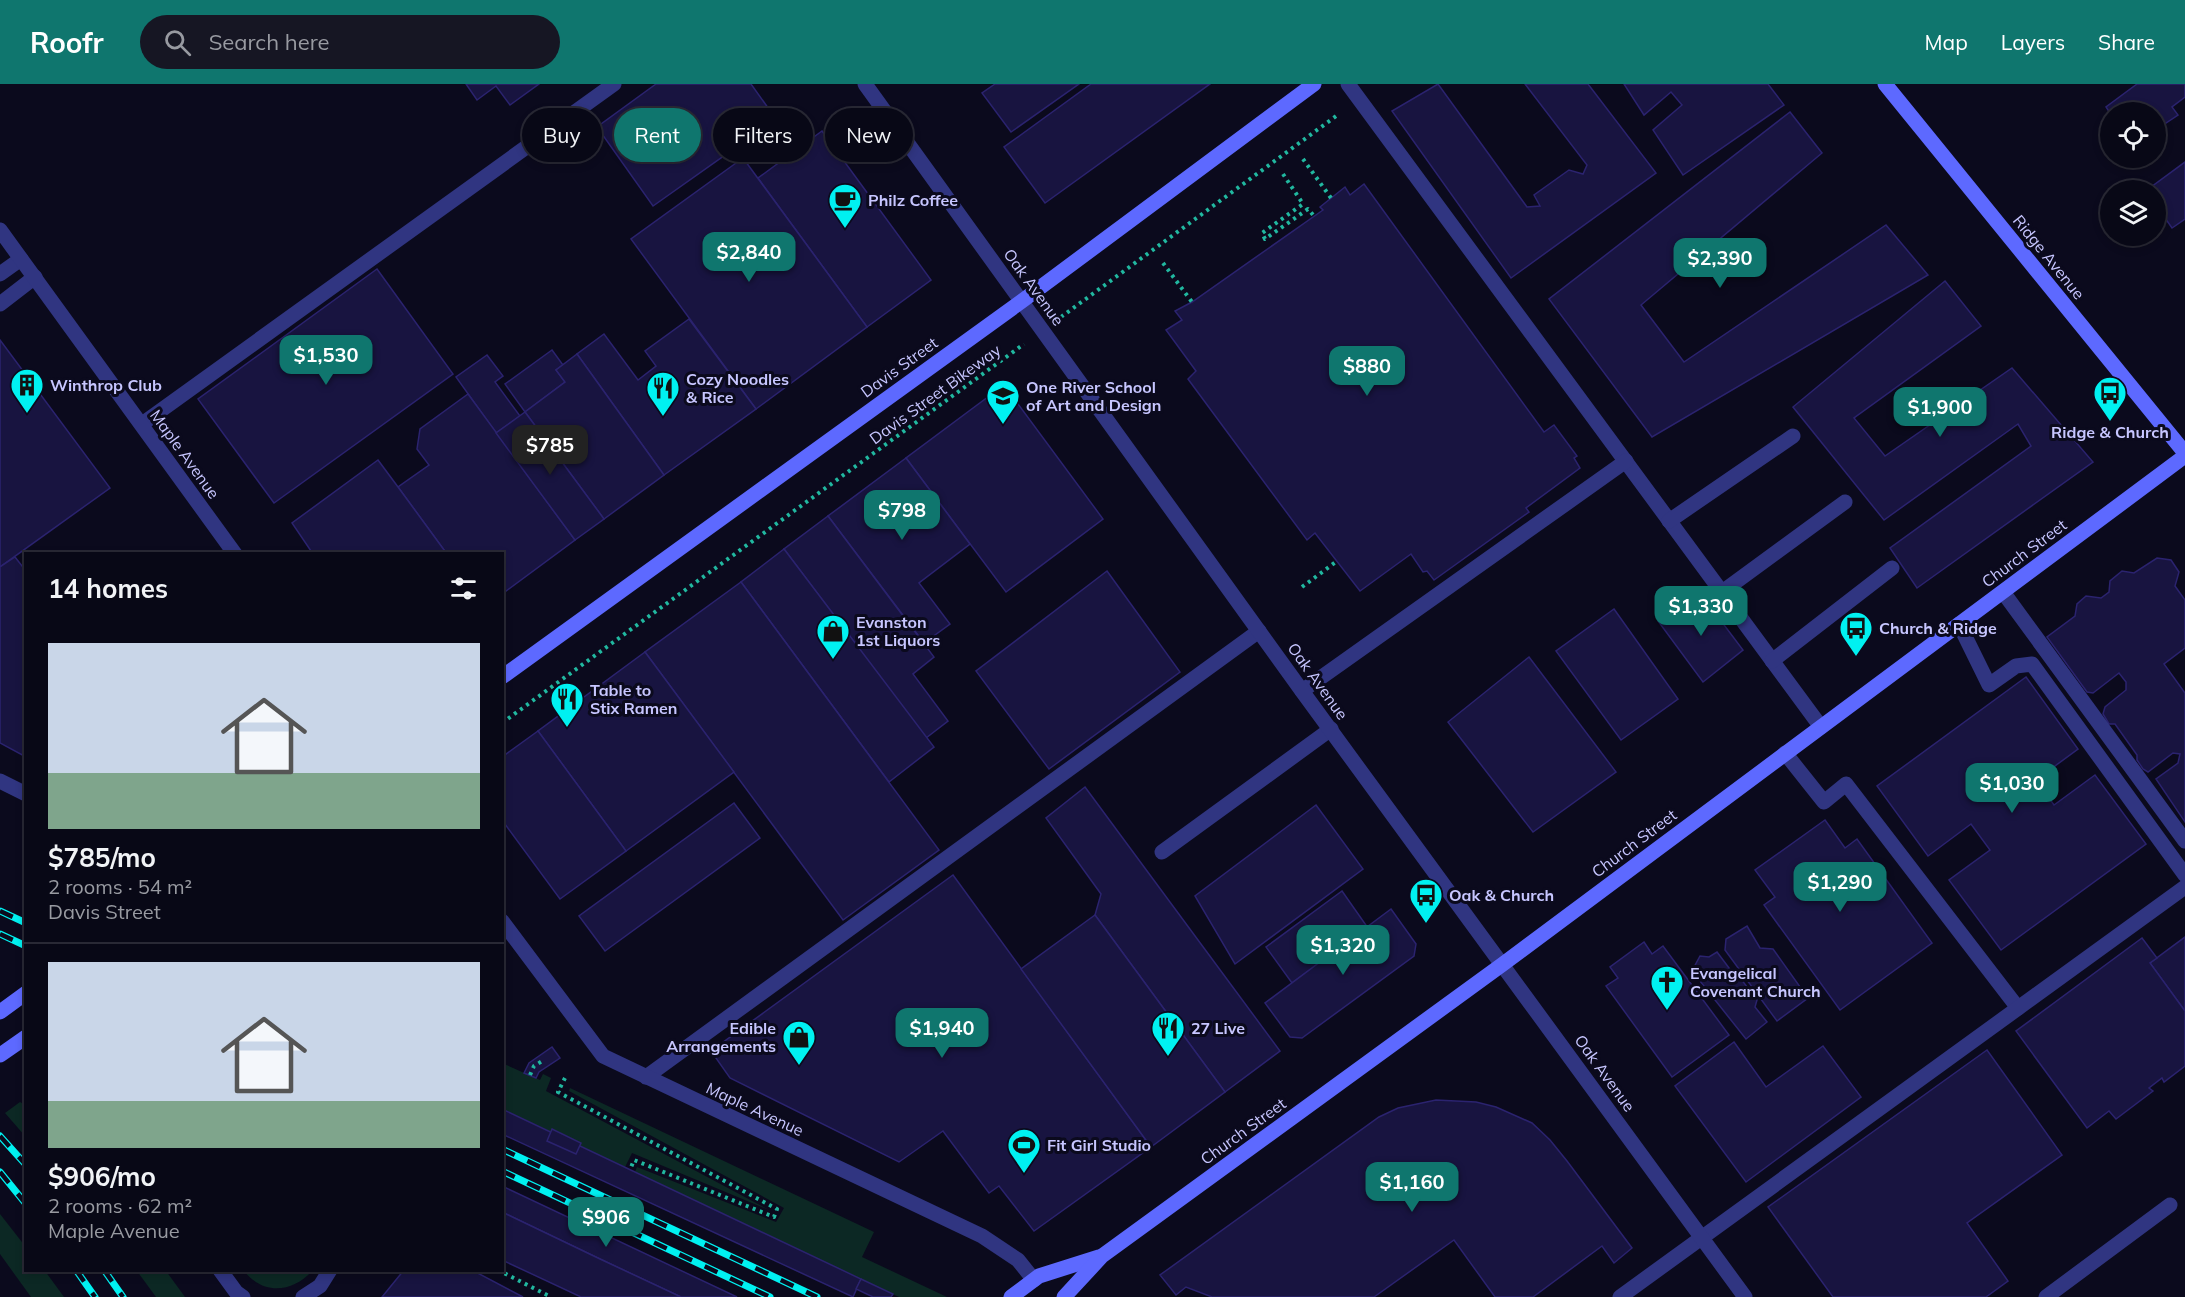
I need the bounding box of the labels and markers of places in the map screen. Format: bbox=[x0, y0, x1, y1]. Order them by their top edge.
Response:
cafe icon: Philz Coffee bbox=[827, 182, 863, 229]
place label: Philz Coffee bbox=[868, 190, 958, 210]
pin: $2,840 bbox=[700, 232, 798, 283]
pin: $2,390 bbox=[1671, 238, 1769, 289]
pin: $1,530 bbox=[277, 335, 375, 386]
pin: $880 bbox=[1331, 346, 1403, 397]
building icon: Winthrop Club bbox=[9, 367, 45, 414]
place label: Cozy Noodles & Rice bbox=[686, 369, 789, 407]
restaurant icon: Cozy Noodles & Rice bbox=[645, 370, 681, 417]
place label: Winthrop Club bbox=[50, 375, 162, 395]
bus stop icon: Ridge & Church bbox=[2092, 375, 2128, 422]
place label: One River School of Art and Design bbox=[1026, 377, 1161, 415]
school or university icon: One River School of Art and Design bbox=[985, 378, 1021, 425]
pin: $1,900 bbox=[1891, 387, 1989, 438]
place label: Ridge & Church bbox=[2051, 422, 2169, 442]
pin: $785 bbox=[514, 425, 586, 476]
pin: $798 bbox=[866, 490, 938, 541]
pin: $1,330 bbox=[1652, 586, 1750, 637]
bus stop icon: Church & Ridge bbox=[1838, 610, 1874, 657]
place label: Evanston 1st Liquors bbox=[856, 612, 940, 650]
shop icon: Evanston 1st Liquors bbox=[815, 613, 851, 660]
place label: Church & Ridge bbox=[1879, 618, 1997, 638]
place label: Table to Stix Ramen bbox=[590, 680, 678, 718]
restaurant icon: Table to Stix Ramen bbox=[549, 681, 585, 728]
pin: $1,030 bbox=[1963, 763, 2061, 814]
pin: $1,290 bbox=[1791, 862, 1889, 913]
bus stop icon: Oak & Church bbox=[1408, 877, 1444, 924]
place label: Oak & Church bbox=[1449, 885, 1554, 905]
pin: $1,320 bbox=[1294, 925, 1392, 976]
place label: Evangelical Covenant Church bbox=[1690, 963, 1821, 1001]
church icon: Evangelical Covenant Church bbox=[1649, 964, 1685, 1011]
pin: $1,940 bbox=[893, 1008, 991, 1059]
restaurant icon: 27 Live bbox=[1150, 1010, 1186, 1057]
place label: Edible Arrangements bbox=[666, 1018, 776, 1056]
place label: 27 Live bbox=[1191, 1018, 1245, 1038]
shop icon: Edible Arrangements bbox=[781, 1019, 817, 1066]
sports icon: Fit Girl Studio bbox=[1006, 1127, 1042, 1174]
place label: Fit Girl Studio bbox=[1047, 1135, 1151, 1155]
pin: $1,160 bbox=[1363, 1162, 1461, 1213]
pin: $906 bbox=[570, 1197, 642, 1248]

